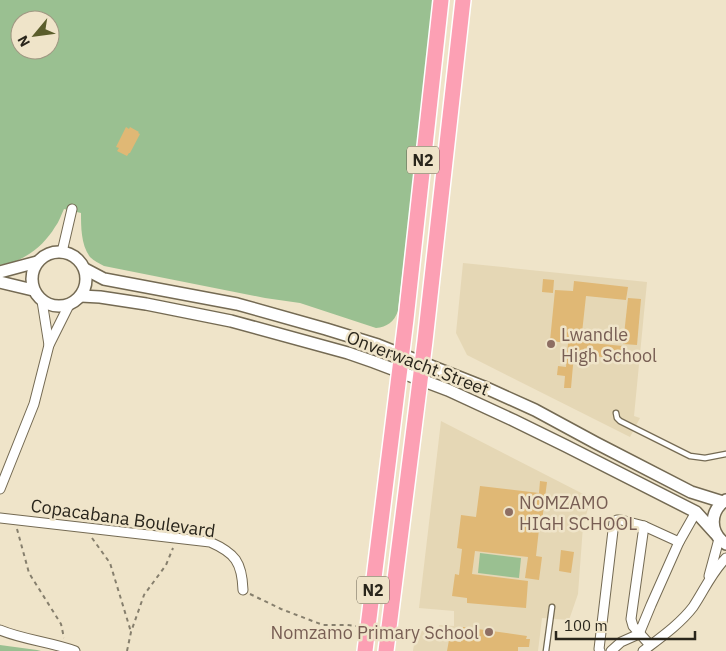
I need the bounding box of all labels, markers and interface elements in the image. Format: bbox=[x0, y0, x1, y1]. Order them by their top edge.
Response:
north arrow bbox=[10, 10, 60, 60]
text: N bbox=[13, 33, 34, 50]
road number: N2 bbox=[407, 146, 439, 174]
place label: Lwandle High School bbox=[561, 323, 657, 367]
street label: Onverwacht Street bbox=[344, 325, 492, 401]
marker: Lwandle High School bbox=[545, 338, 557, 350]
place label: NOMZAMO HIGH SCHOOL bbox=[519, 491, 637, 535]
street label: Copacabana Boulevard bbox=[29, 494, 217, 542]
marker: NOMZAMO HIGH SCHOOL bbox=[503, 506, 515, 518]
road number: N2 bbox=[357, 576, 389, 604]
scale bar bbox=[556, 608, 695, 640]
text: 100 m bbox=[564, 616, 608, 635]
place label: Nomzamo Primary School bbox=[271, 621, 479, 644]
marker: Nomzamo Primary School bbox=[483, 626, 495, 638]

